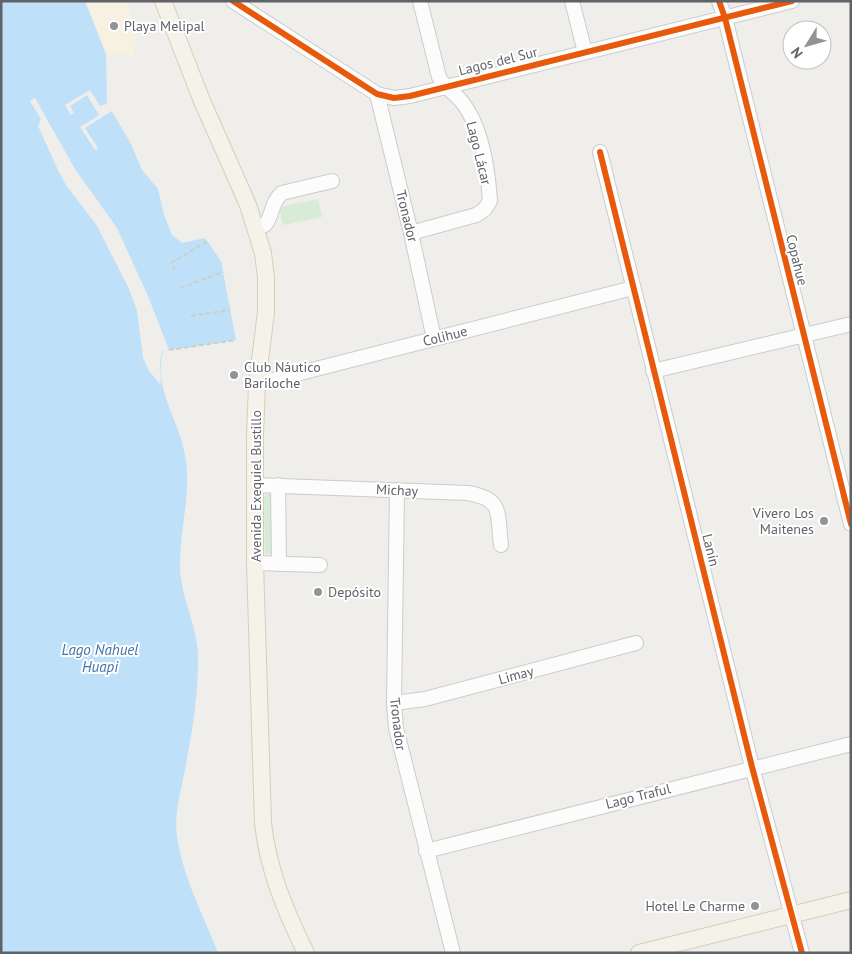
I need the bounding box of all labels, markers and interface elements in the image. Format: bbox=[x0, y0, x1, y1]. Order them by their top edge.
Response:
place label: Playa Melipal bbox=[124, 17, 205, 35]
marker: Playa Melipal bbox=[108, 20, 120, 32]
north arrow bbox=[782, 20, 832, 70]
street label: Lagos del Sur bbox=[457, 42, 540, 80]
text: N bbox=[787, 44, 807, 62]
street label: Lago Lácar bbox=[462, 119, 496, 187]
street label: Tronador bbox=[392, 188, 422, 244]
street label: Copahue bbox=[782, 233, 812, 287]
street label: Colihue bbox=[421, 322, 469, 350]
place label: Club Náutico Bariloche bbox=[244, 358, 321, 392]
marker: Club Náutico Bariloche bbox=[228, 369, 240, 381]
street label: Avenida Exequiel Bustillo bbox=[247, 410, 265, 562]
street label: Michay bbox=[375, 480, 419, 500]
place label: Vivero Los Maitenes bbox=[752, 504, 814, 538]
marker: Vivero Los Maitenes bbox=[818, 515, 830, 527]
street label: Lanín bbox=[698, 532, 724, 568]
place label: Depósito bbox=[328, 583, 381, 601]
marker: Depósito bbox=[312, 586, 324, 598]
water label: Lago Nahuel Huapi bbox=[62, 640, 138, 676]
street label: Limay bbox=[496, 662, 536, 688]
street label: Tronador bbox=[386, 697, 410, 752]
street label: Lago Traful bbox=[604, 779, 672, 813]
place label: Hotel Le Charme bbox=[645, 897, 745, 915]
marker: Hotel Le Charme bbox=[749, 900, 761, 912]

